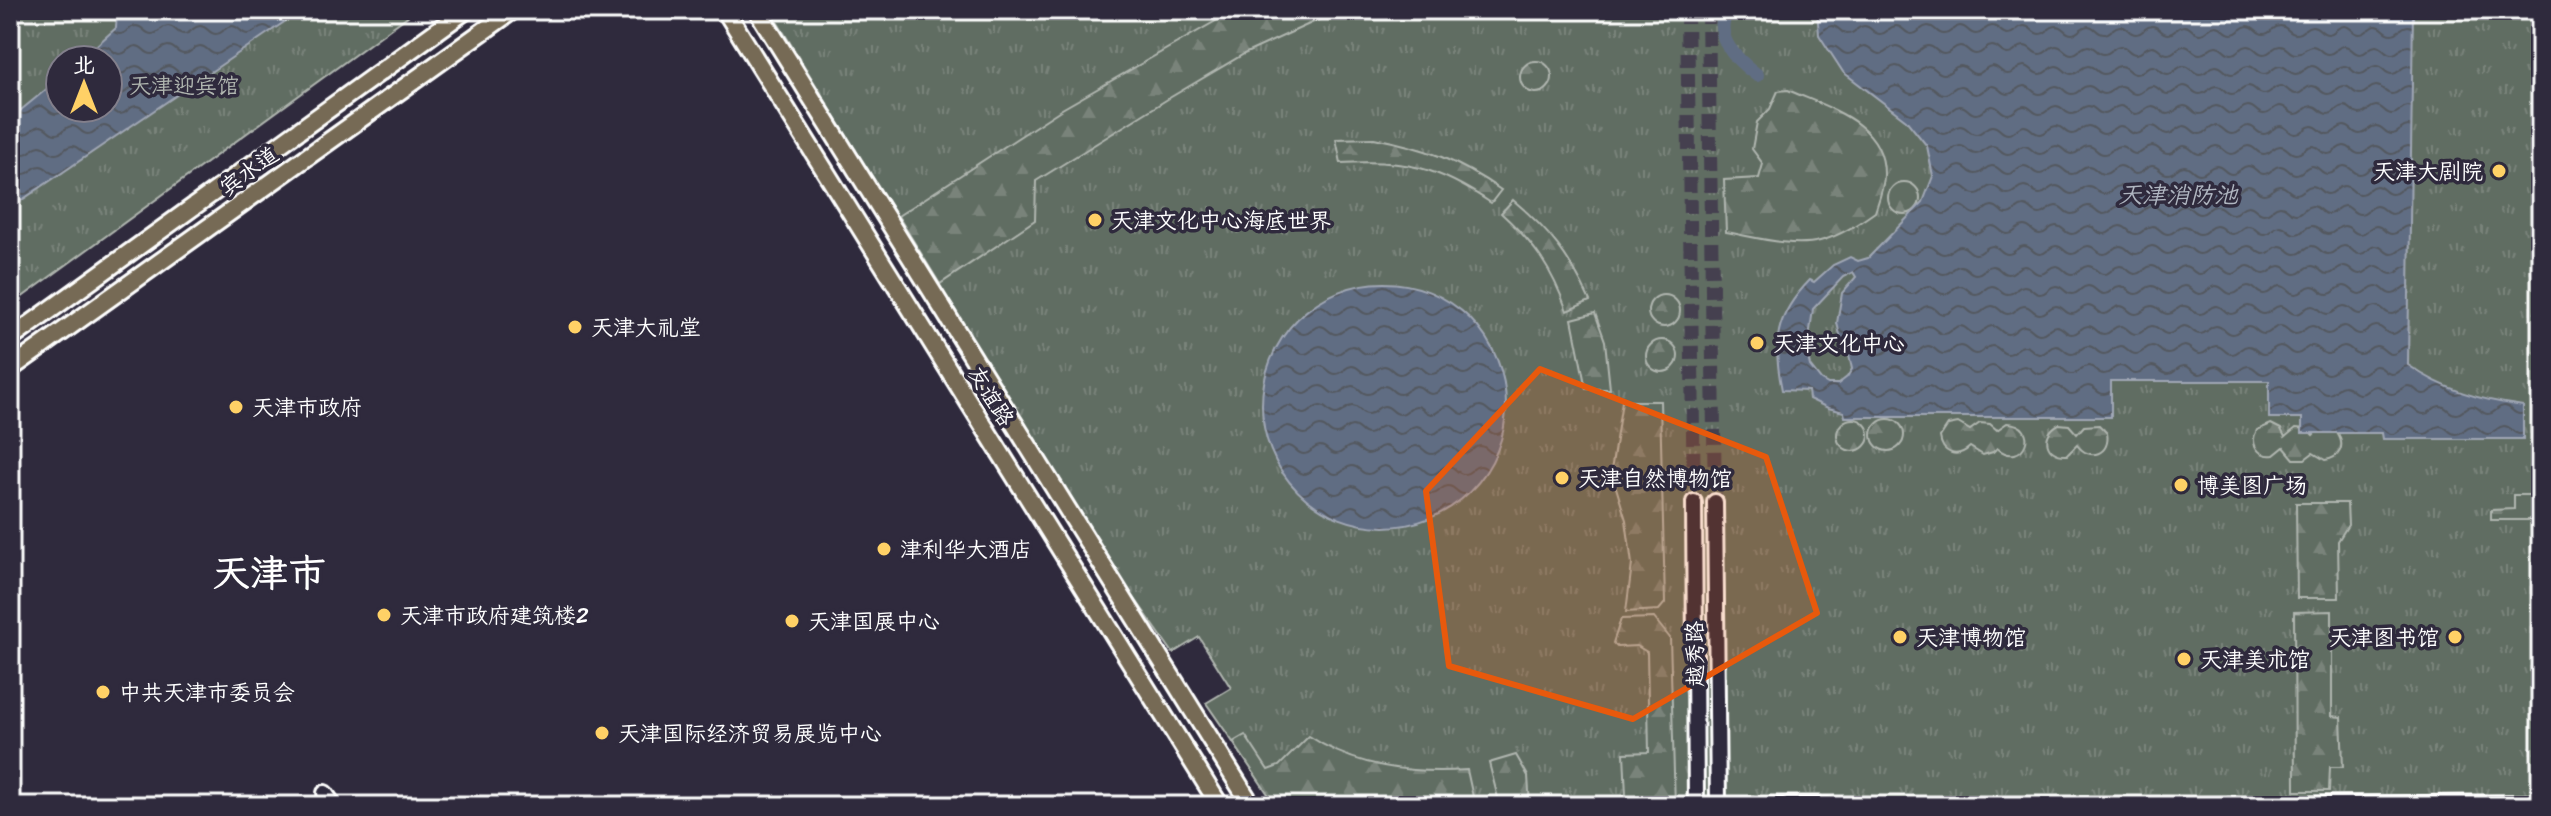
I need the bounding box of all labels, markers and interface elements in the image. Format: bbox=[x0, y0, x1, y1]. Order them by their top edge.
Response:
north arrow bbox=[44, 44, 124, 124]
text: 北 bbox=[73, 45, 95, 84]
park label: 天津迎宾馆 bbox=[129, 66, 239, 105]
street label: 宾水道 bbox=[211, 136, 287, 206]
place label: 天津大剧院 bbox=[2373, 152, 2483, 191]
marker: 天津大剧院 bbox=[2490, 162, 2508, 180]
water label: 天津消防池 bbox=[2118, 174, 2239, 216]
place label: 天津文化中心海底世界 bbox=[1111, 201, 1331, 240]
marker: 天津文化中心海底世界 bbox=[1086, 211, 1104, 229]
place label: 天津大礼堂 bbox=[591, 308, 701, 347]
marker: 天津大礼堂 bbox=[566, 318, 584, 336]
place label: 天津文化中心 bbox=[1773, 324, 1905, 363]
marker: 天津文化中心 bbox=[1748, 334, 1766, 352]
street label: 友谊路 bbox=[957, 358, 1025, 434]
place label: 天津市政府 bbox=[252, 388, 362, 427]
marker: 天津市政府 bbox=[227, 398, 245, 416]
place label: 天津自然博物馆 bbox=[1578, 459, 1732, 498]
place label: 博美图广场 bbox=[2197, 466, 2307, 505]
marker: 天津自然博物馆 bbox=[1553, 469, 1571, 487]
marker: 博美图广场 bbox=[2172, 476, 2190, 494]
place label: 津利华大酒店 bbox=[900, 530, 1032, 569]
district label: 天津市 bbox=[212, 540, 326, 607]
marker: 津利华大酒店 bbox=[875, 540, 893, 558]
place label: 天津市政府建筑楼2 bbox=[400, 596, 589, 635]
place label: 天津国展中心 bbox=[808, 602, 940, 641]
marker: 天津市政府建筑楼2 bbox=[375, 606, 393, 624]
marker: 天津国展中心 bbox=[783, 612, 801, 630]
place label: 天津博物馆 bbox=[1916, 618, 2026, 657]
place label: 天津图书馆 bbox=[2329, 618, 2439, 657]
street label: 越秀路 bbox=[1675, 621, 1715, 687]
marker: 天津博物馆 bbox=[1891, 628, 1909, 646]
marker: 天津图书馆 bbox=[2446, 628, 2464, 646]
place label: 天津美术馆 bbox=[2200, 640, 2310, 679]
marker: 天津美术馆 bbox=[2175, 650, 2193, 668]
place label: 中共天津市委员会 bbox=[119, 673, 295, 712]
marker: 中共天津市委员会 bbox=[94, 683, 112, 701]
place label: 天津国际经济贸易展览中心 bbox=[618, 714, 882, 753]
marker: 天津国际经济贸易展览中心 bbox=[593, 724, 611, 742]

